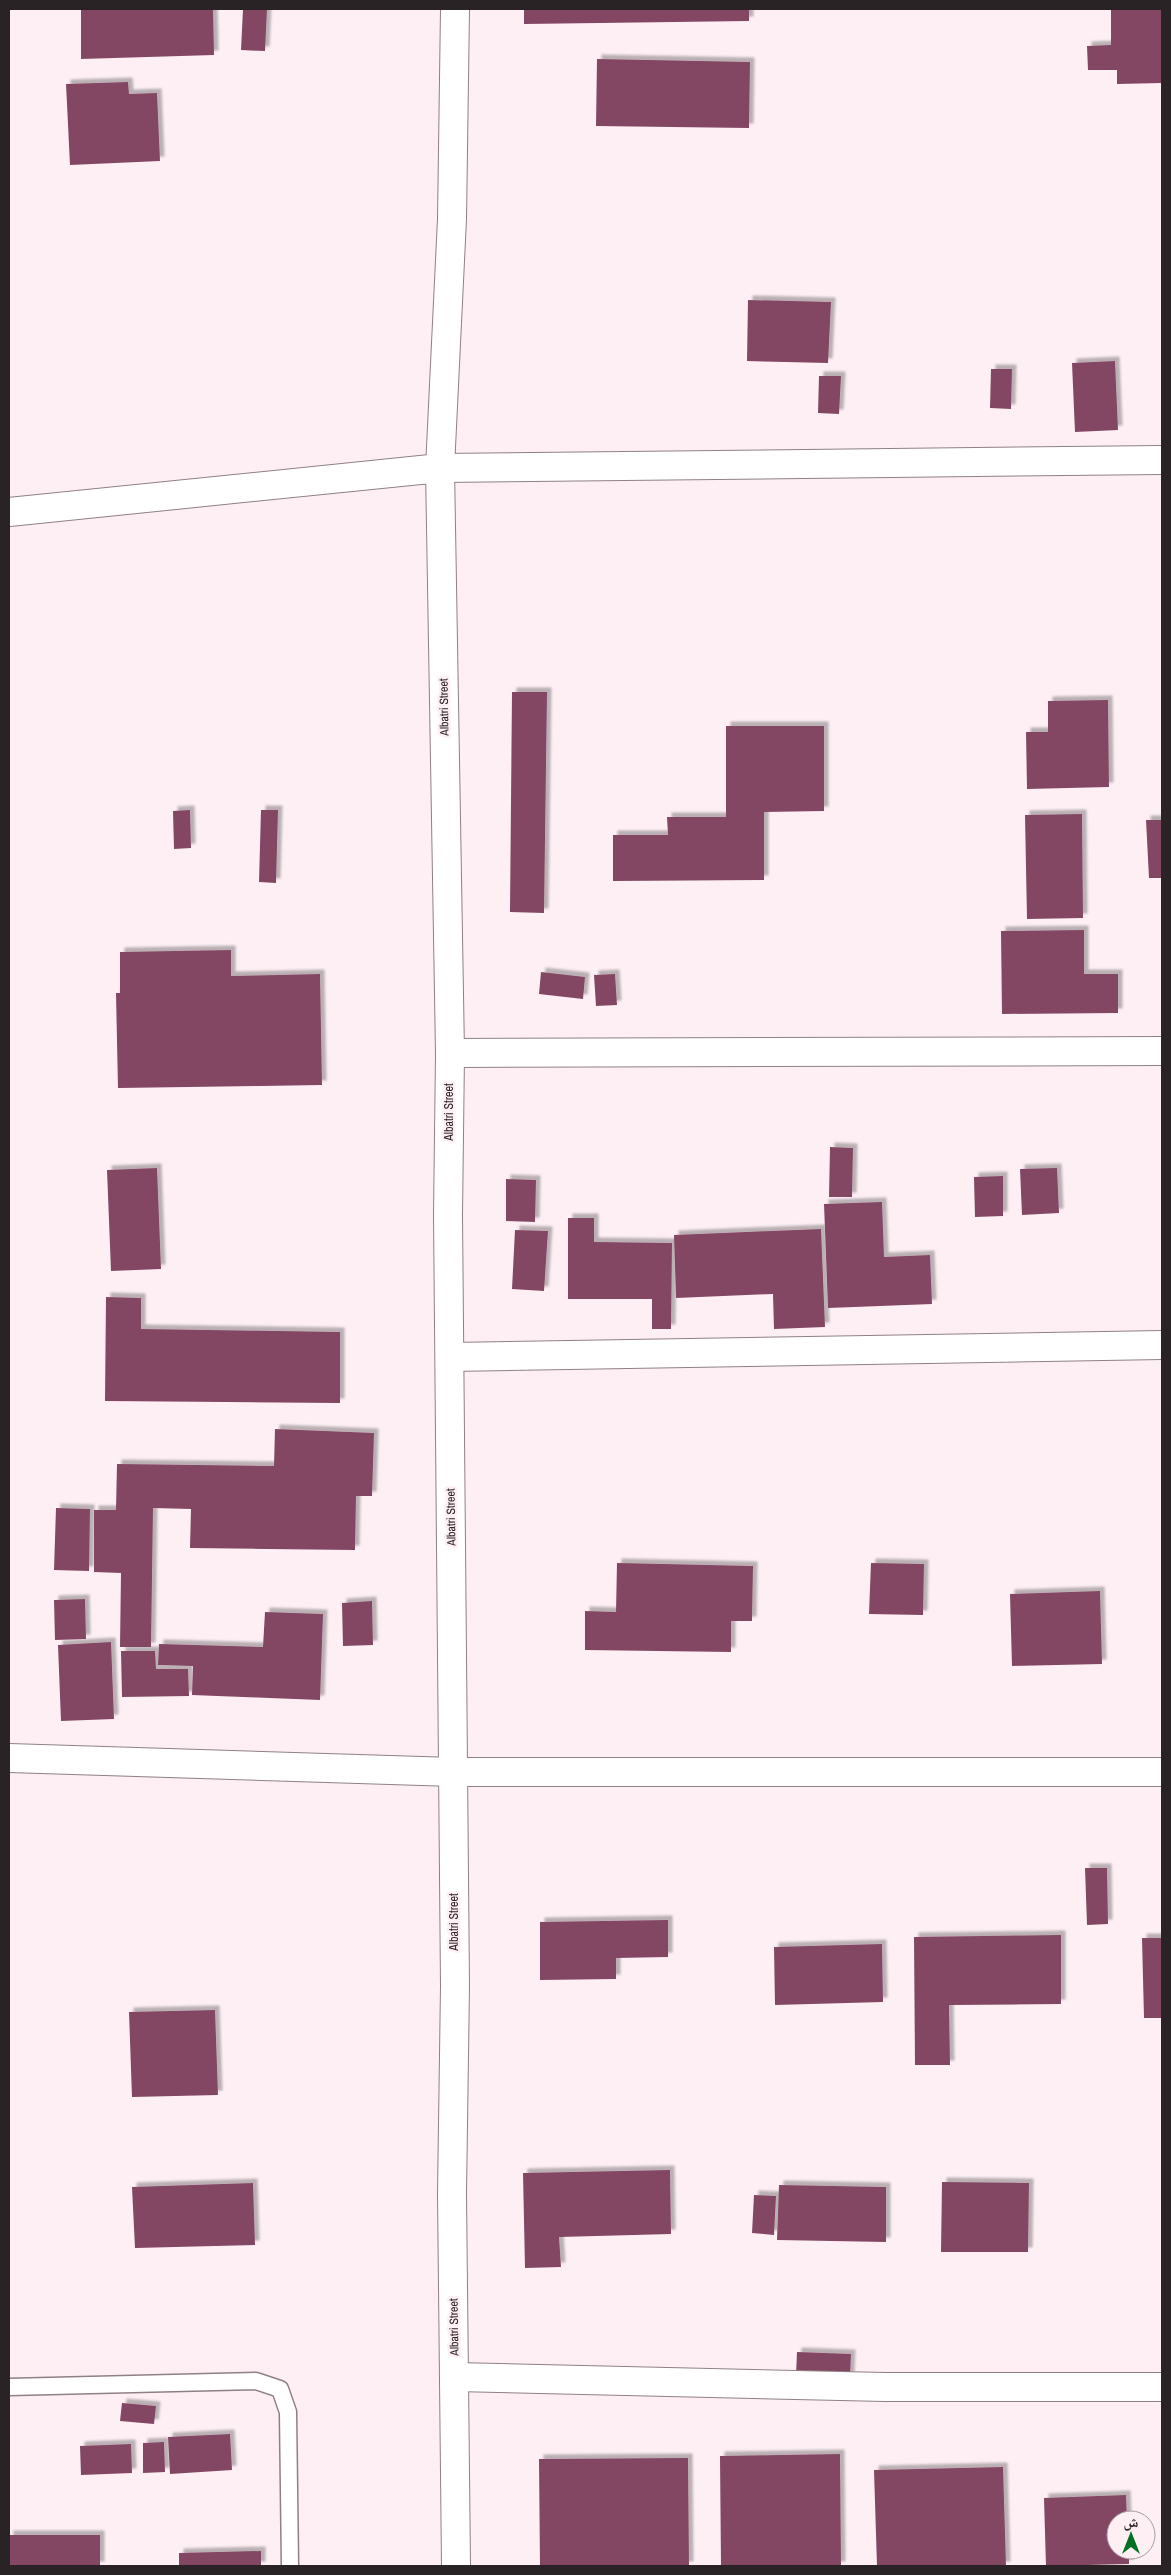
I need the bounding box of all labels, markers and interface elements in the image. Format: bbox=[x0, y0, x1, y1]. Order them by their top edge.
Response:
street label: Albatri Street bbox=[435, 678, 453, 737]
street label: Albatri Street bbox=[441, 1083, 457, 1142]
street label: Albatri Street bbox=[442, 1488, 460, 1547]
street label: Albatri Street bbox=[446, 1893, 462, 1952]
street label: Albatri Street bbox=[445, 2298, 463, 2357]
north arrow bbox=[1106, 2510, 1156, 2560]
text: ش bbox=[1124, 2513, 1139, 2531]

